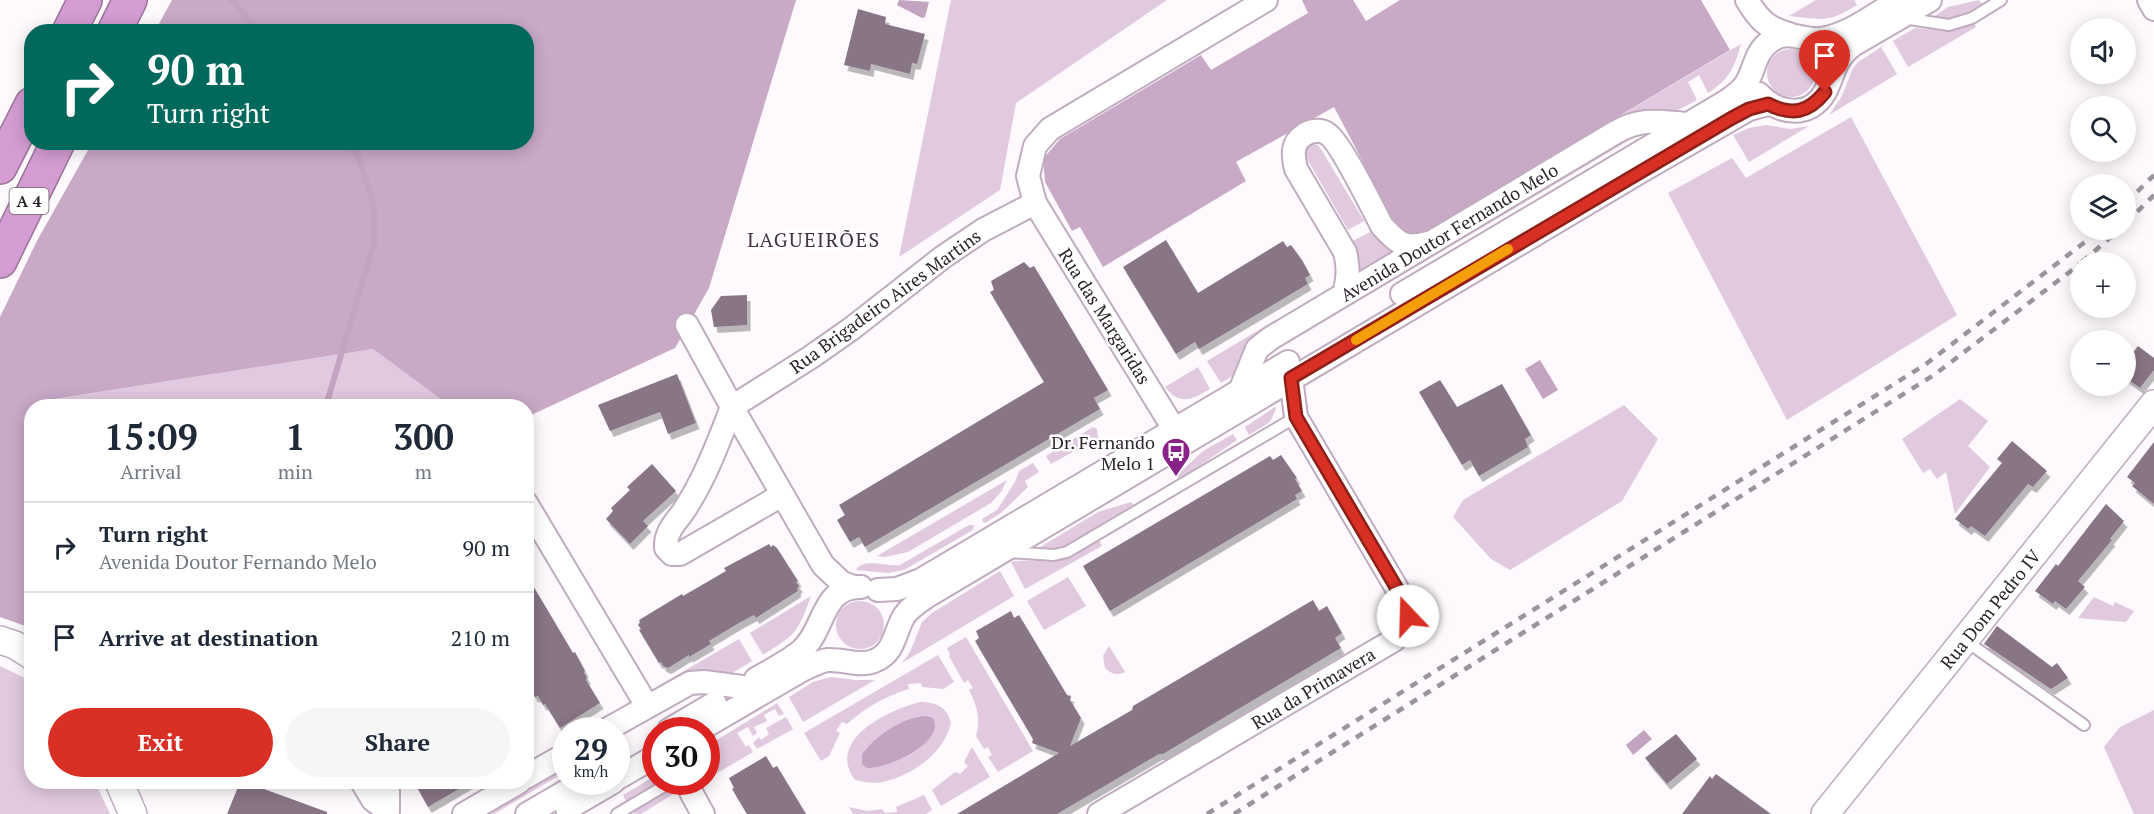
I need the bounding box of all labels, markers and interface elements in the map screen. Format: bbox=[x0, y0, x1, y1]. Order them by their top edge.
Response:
map controls bbox=[2070, 18, 2136, 396]
button: sound bbox=[2070, 18, 2136, 84]
pin bbox=[1799, 30, 1850, 92]
icon: arrive bbox=[1808, 39, 1841, 72]
text: 90 m bbox=[147, 41, 245, 97]
icon: right bbox=[48, 48, 126, 126]
text: Turn right bbox=[147, 95, 270, 131]
button: search bbox=[2070, 96, 2136, 162]
street label: Avenida Doutor Fernando Melo bbox=[1336, 157, 1562, 307]
button: layers bbox=[2070, 174, 2136, 240]
road number: A 4 bbox=[9, 188, 48, 214]
street label: Rua Brigadeiro Aires Martins bbox=[785, 224, 985, 378]
district label: LAGUEIRÕES bbox=[747, 226, 881, 253]
street label: Rua das Margaridas bbox=[1054, 244, 1156, 388]
button: + bbox=[2070, 252, 2136, 318]
button: − bbox=[2070, 330, 2136, 396]
text: 15:09 bbox=[104, 413, 198, 460]
text: 1 bbox=[285, 413, 306, 460]
text: 300 bbox=[393, 413, 454, 460]
place label: Dr. Fernando Melo 1 bbox=[1051, 430, 1155, 475]
bus stop icon: Dr. Fernando Melo 1 bbox=[1160, 436, 1192, 478]
text: Arrival bbox=[120, 458, 182, 485]
text: min bbox=[278, 458, 313, 485]
text: m bbox=[415, 458, 432, 485]
text: Turn right bbox=[99, 519, 208, 548]
icon: right bbox=[48, 531, 81, 564]
text: 90 m bbox=[462, 533, 510, 562]
street label: Rua Dom Pedro IV bbox=[1934, 544, 2046, 674]
text: Avenida Doutor Fernando Melo bbox=[99, 548, 377, 575]
position arrow bbox=[1376, 584, 1440, 648]
icon: arrive bbox=[48, 621, 81, 654]
text: Arrive at destination bbox=[99, 623, 318, 652]
text: 210 m bbox=[450, 623, 510, 652]
street label: Rua da Primavera bbox=[1247, 642, 1379, 734]
button: Exit bbox=[48, 708, 273, 777]
button: Share bbox=[285, 708, 510, 777]
speed limit sign: 30 bbox=[642, 717, 720, 795]
text: 29 bbox=[574, 729, 608, 769]
text: km/h bbox=[574, 761, 608, 781]

